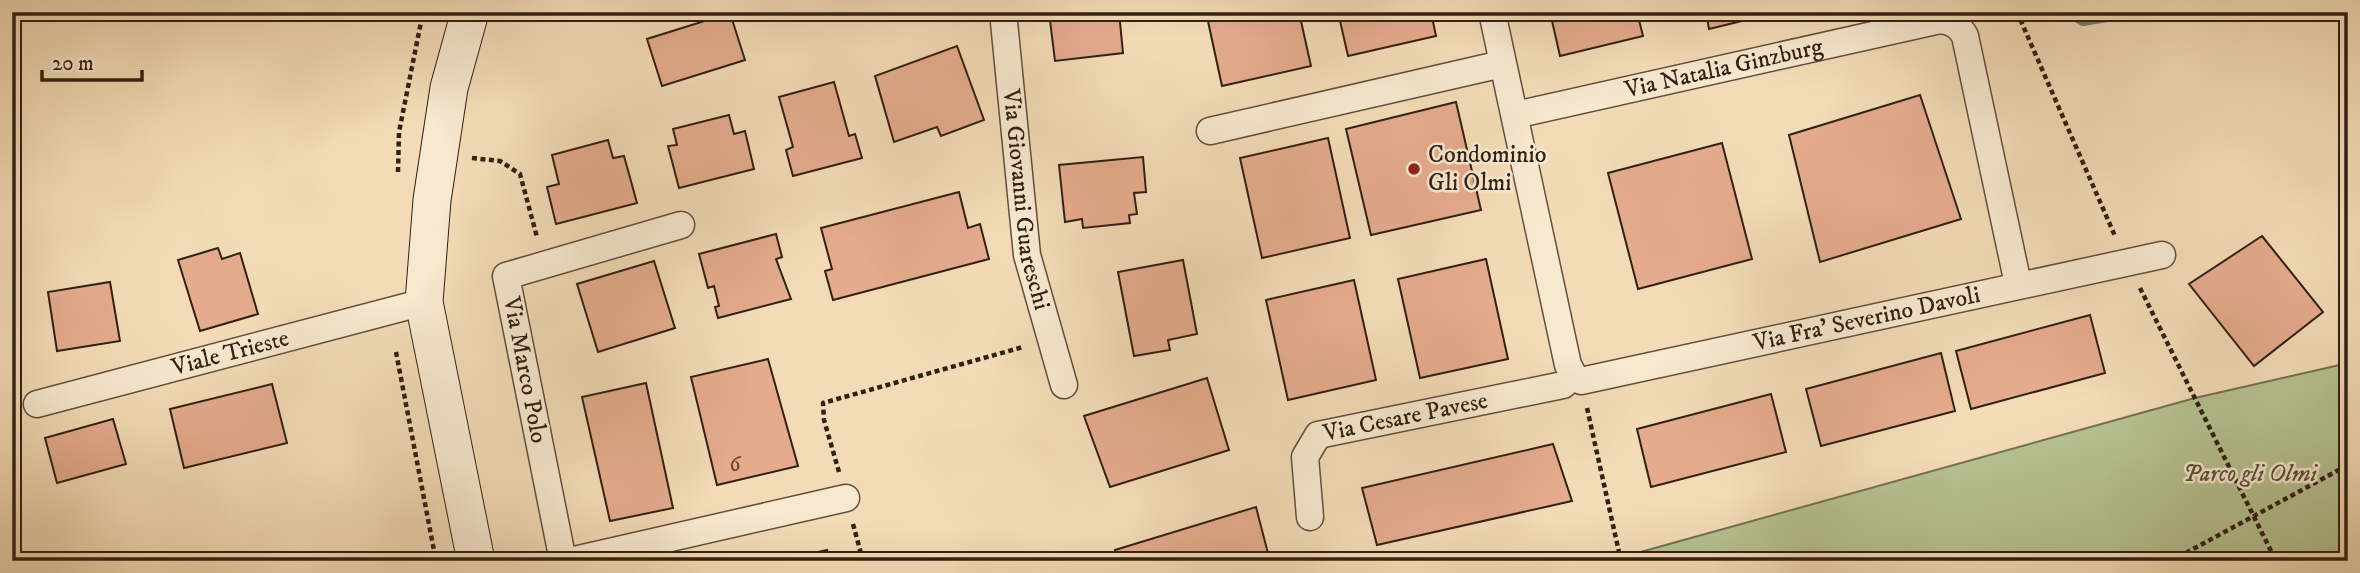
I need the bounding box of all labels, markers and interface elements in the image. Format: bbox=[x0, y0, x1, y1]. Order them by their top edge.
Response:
street label: Via Natalia Ginzburg bbox=[1621, 32, 1826, 105]
scale bar bbox=[42, 38, 142, 82]
text: 20 m bbox=[52, 51, 94, 77]
street label: Via Giovanni Guareschi bbox=[996, 87, 1057, 313]
place label: Condominio Gli Olmi bbox=[1428, 140, 1546, 198]
marker: Condominio Gli Olmi bbox=[1406, 161, 1422, 177]
street label: Via Fra' Severino Davoli bbox=[1750, 280, 1983, 358]
street label: Via Marco Polo bbox=[496, 293, 554, 446]
street label: Viale Trieste bbox=[168, 323, 292, 383]
street label: Via Cesare Pavese bbox=[1320, 386, 1490, 449]
house number: 6 bbox=[730, 452, 742, 478]
park label: Parco gli Olmi bbox=[2183, 459, 2319, 489]

